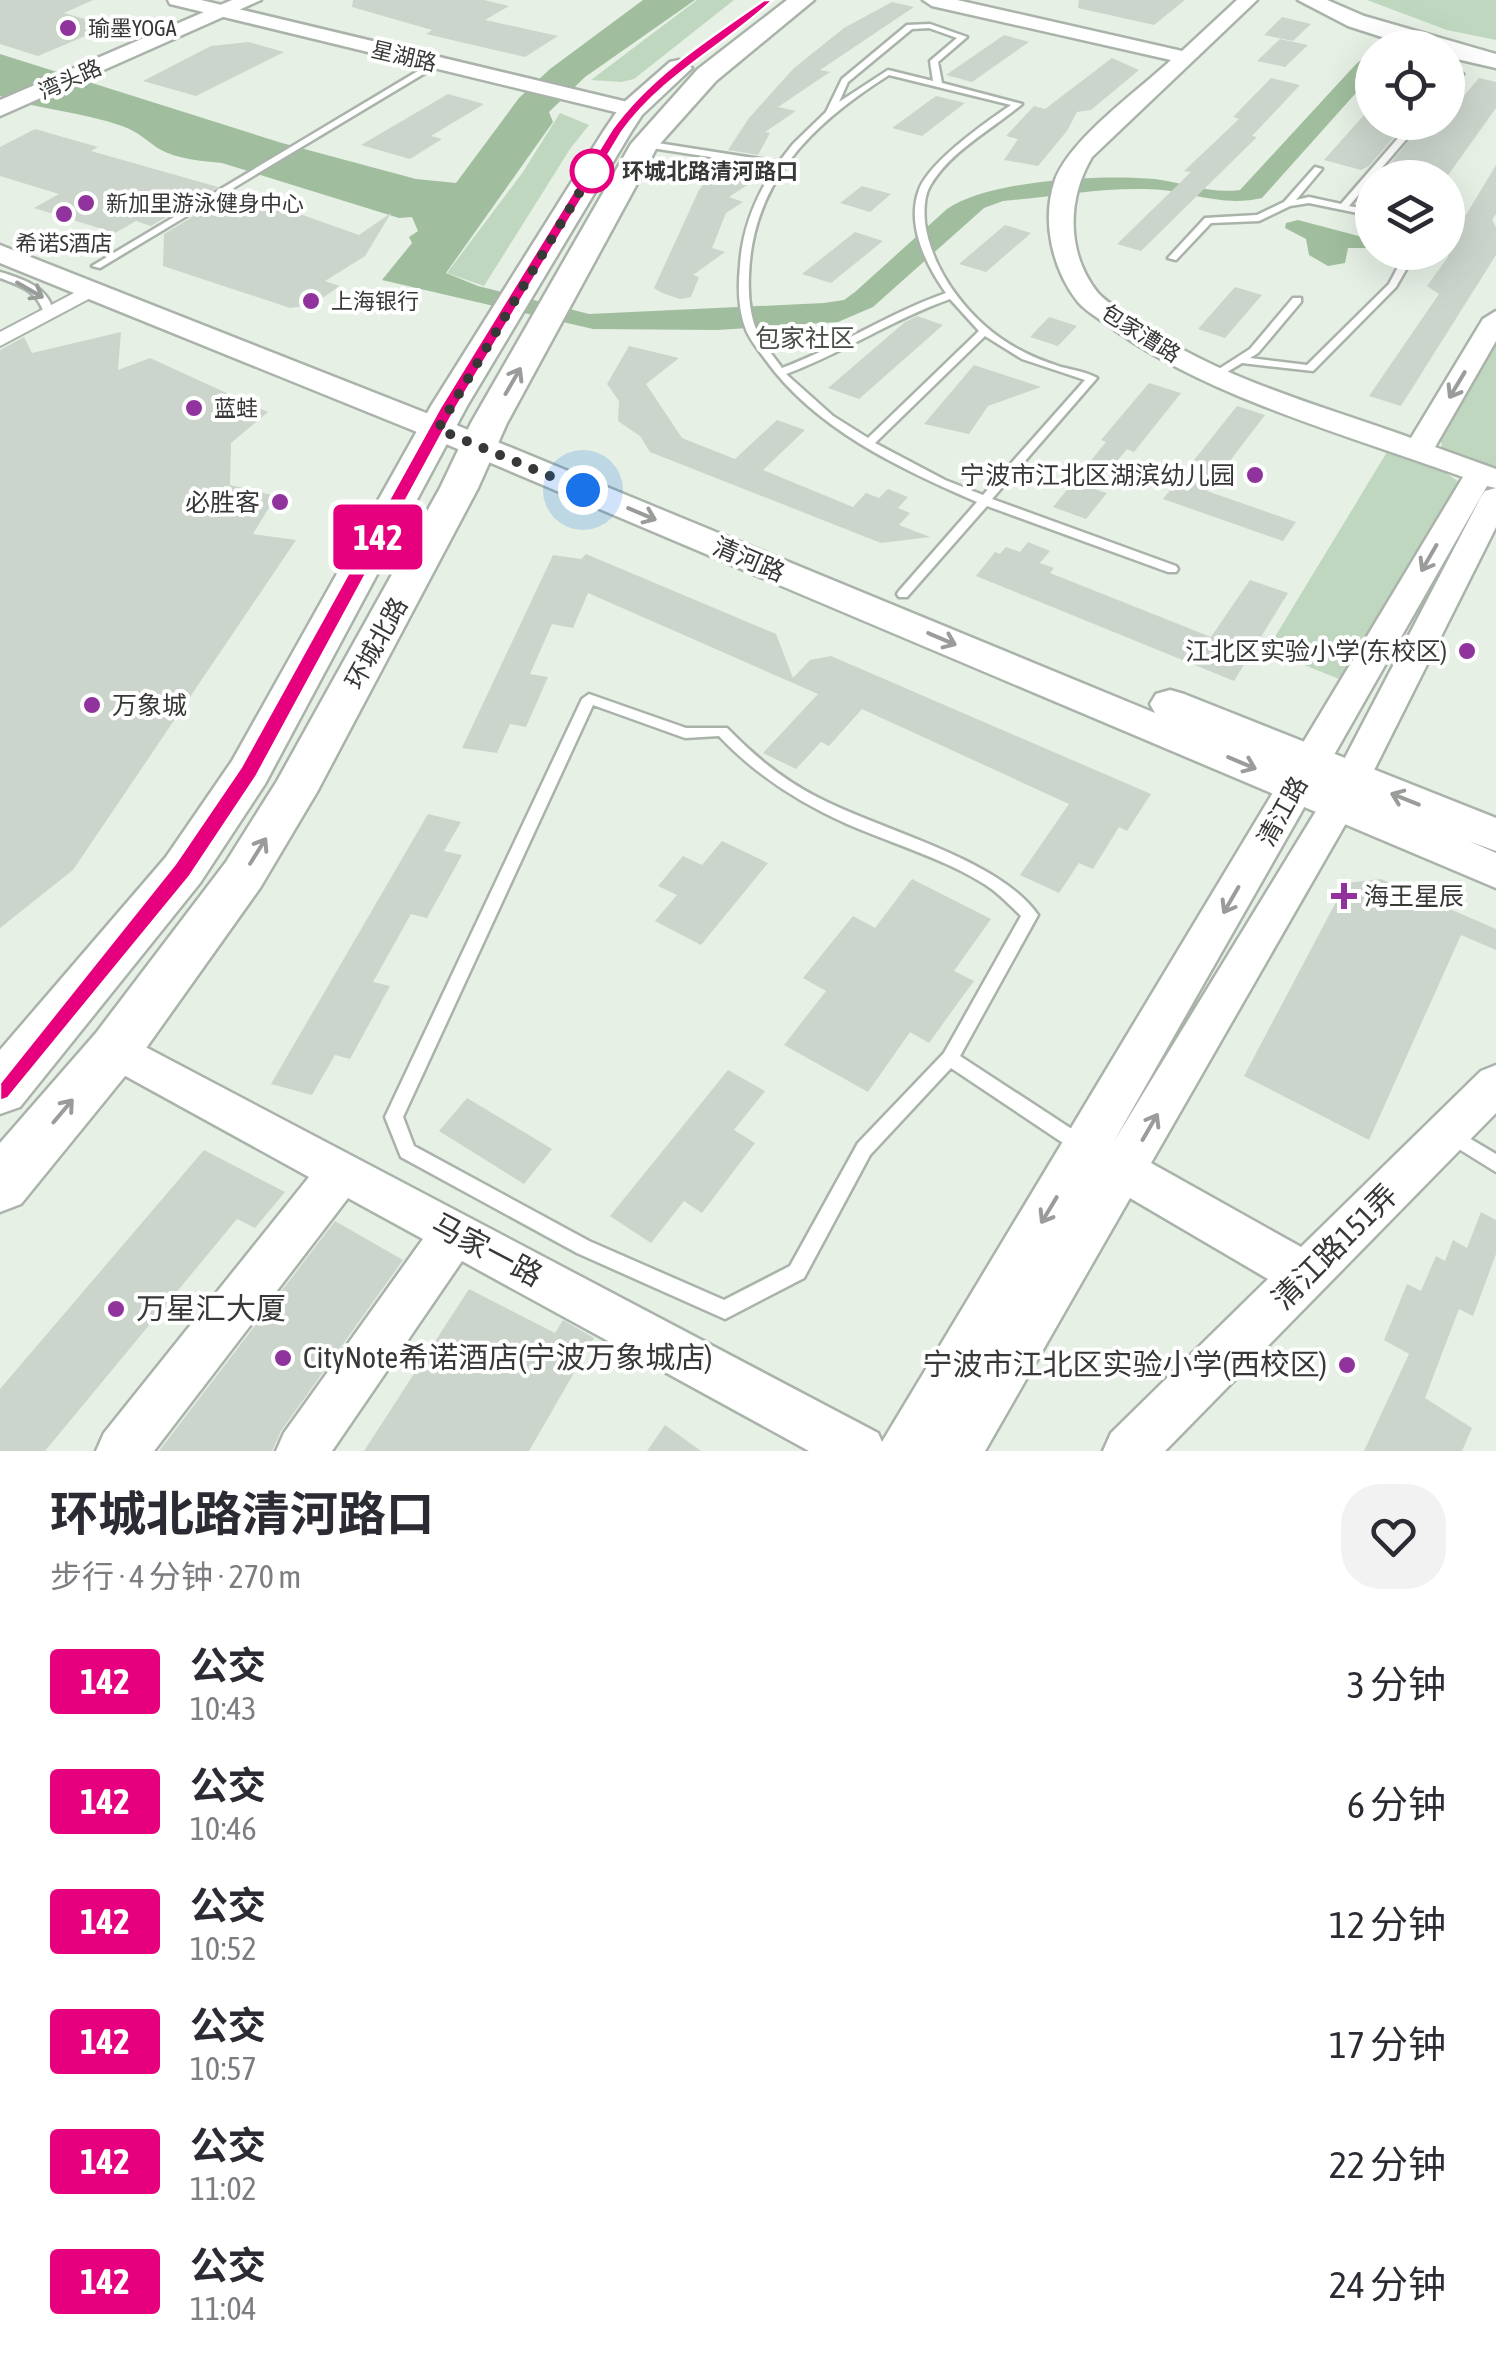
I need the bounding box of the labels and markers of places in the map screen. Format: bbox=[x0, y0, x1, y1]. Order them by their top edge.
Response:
place label: 瑜墨YOGA bbox=[88, 15, 177, 41]
marker: 瑜墨YOGA bbox=[57, 17, 79, 39]
marker: 环城北路清河路口 bbox=[571, 150, 613, 192]
place label: 环城北路清河路口 bbox=[622, 158, 798, 184]
place label: 新加里游泳健身中心 bbox=[106, 190, 304, 216]
marker: 新加里游泳健身中心 bbox=[75, 192, 97, 214]
marker: 希诺S酒店 bbox=[53, 203, 75, 225]
place label: 希诺S酒店 bbox=[15, 230, 113, 256]
place label: 上海银行 bbox=[331, 288, 419, 314]
marker: 上海银行 bbox=[300, 290, 322, 312]
place label: 蓝蛙 bbox=[214, 395, 258, 421]
marker: 蓝蛙 bbox=[183, 397, 205, 419]
place label: 宁波市江北区湖滨幼儿园 bbox=[960, 461, 1235, 489]
marker: 宁波市江北区湖滨幼儿园 bbox=[1244, 464, 1266, 486]
place label: 必胜客 bbox=[185, 488, 260, 516]
marker: 必胜客 bbox=[269, 491, 291, 513]
place label: 江北区实验小学(东校区) bbox=[1185, 637, 1447, 665]
marker: 江北区实验小学(东校区) bbox=[1456, 640, 1478, 662]
place label: 万象城 bbox=[112, 691, 187, 719]
marker: 万象城 bbox=[81, 694, 103, 716]
place label: 海王星辰 bbox=[1364, 882, 1464, 910]
marker: 海王星辰 bbox=[1333, 885, 1355, 907]
place label: 万星汇大厦 bbox=[136, 1291, 286, 1325]
marker: 万星汇大厦 bbox=[105, 1298, 127, 1320]
place label: CityNote希诺酒店(宁波万象城店) bbox=[303, 1340, 713, 1374]
marker: CityNote希诺酒店(宁波万象城店) bbox=[272, 1347, 294, 1369]
place label: 宁波市江北区实验小学(西校区) bbox=[923, 1347, 1327, 1381]
marker: 宁波市江北区实验小学(西校区) bbox=[1336, 1354, 1358, 1376]

